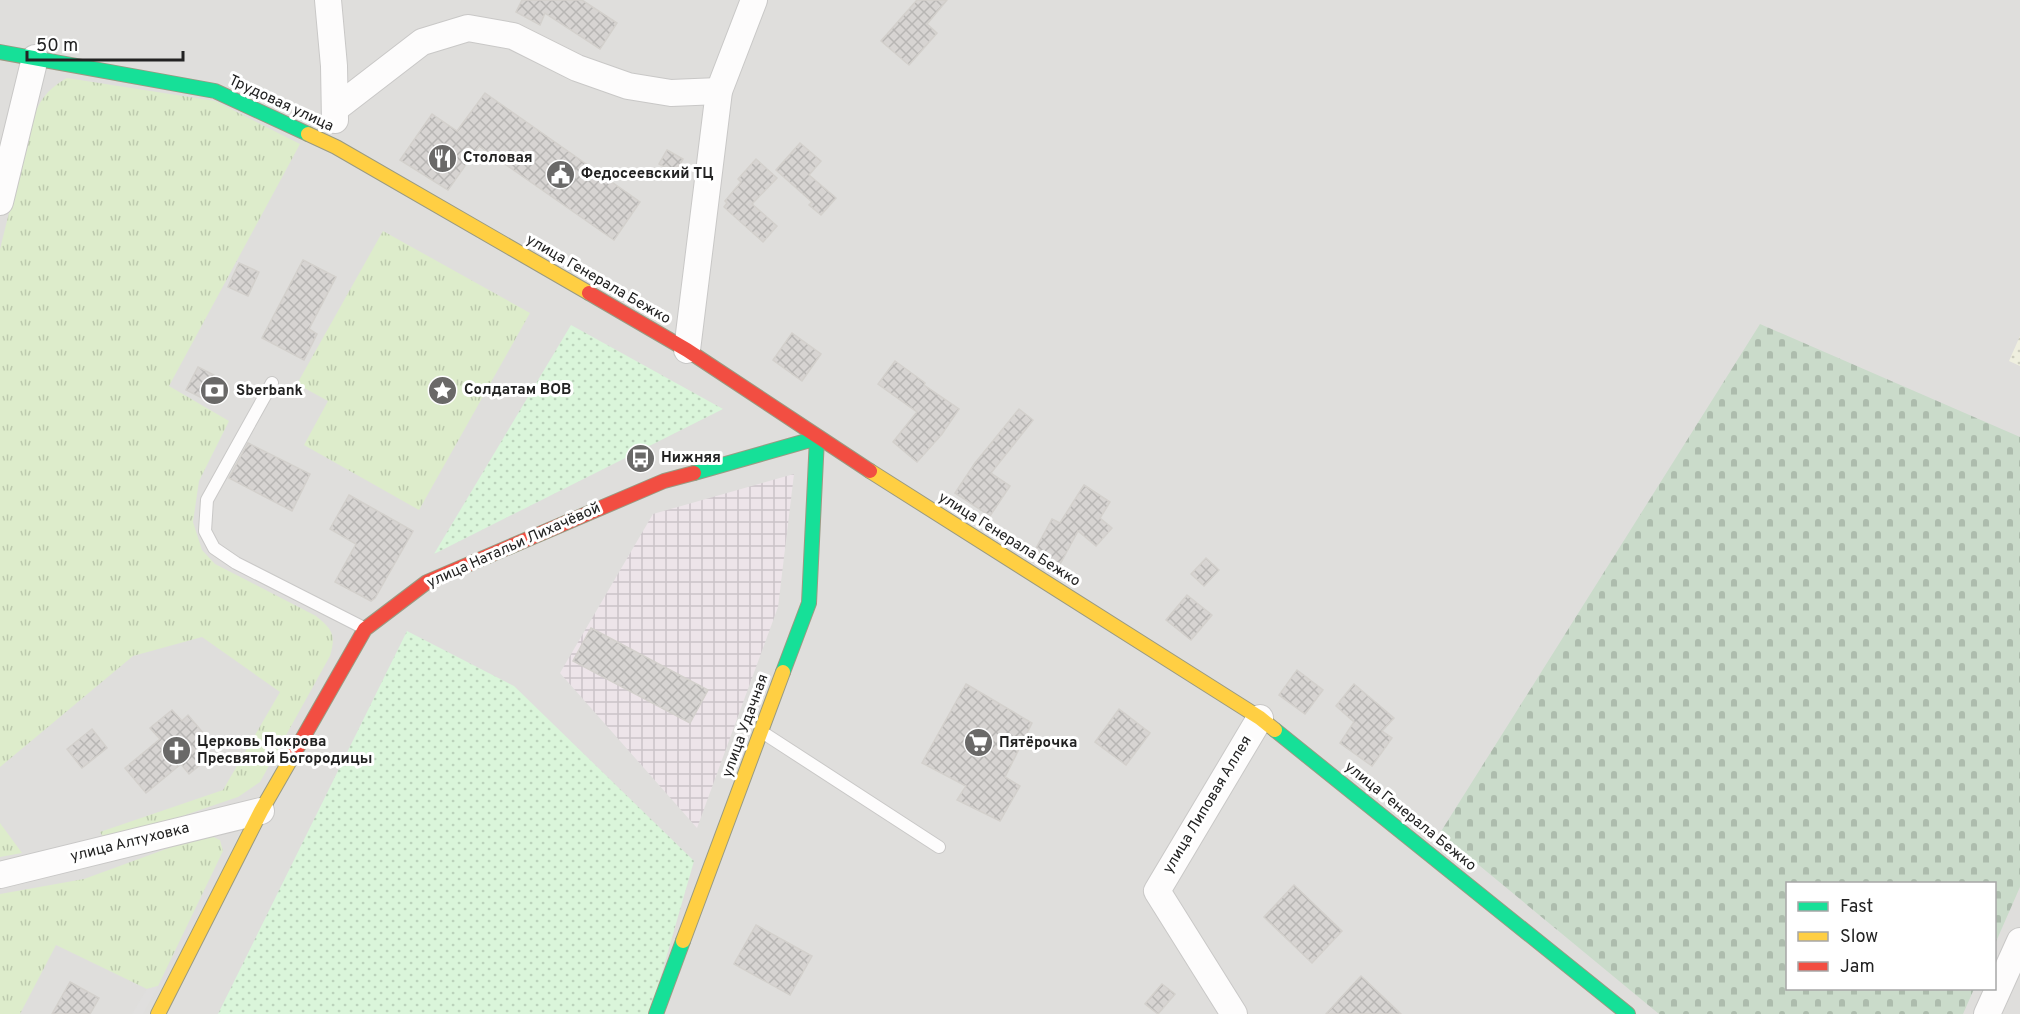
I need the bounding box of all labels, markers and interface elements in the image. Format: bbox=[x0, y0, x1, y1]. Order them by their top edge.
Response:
scale bar bbox=[27, 24, 183, 62]
text: 50 m bbox=[36, 35, 78, 58]
street label: Трудовая улица bbox=[226, 71, 336, 137]
restaurant icon: Столовая bbox=[426, 142, 458, 174]
place label: Столовая bbox=[463, 149, 533, 168]
public building icon: Федосеевский ТЦ bbox=[544, 158, 576, 190]
place label: Федосеевский ТЦ bbox=[581, 165, 714, 184]
street label: улица Генерала Бежко bbox=[522, 231, 674, 329]
place icon: Солдатам ВОВ bbox=[427, 374, 459, 406]
bank icon: Sberbank bbox=[199, 375, 231, 407]
place label: Солдатам ВОВ bbox=[464, 381, 571, 400]
place label: Sberbank bbox=[236, 382, 303, 401]
bus stop icon: Нижняя bbox=[624, 442, 656, 474]
place label: Нижняя bbox=[661, 449, 721, 468]
street label: улица Генерала Бежко bbox=[934, 488, 1084, 592]
street label: улица Натальи Лихачёвой bbox=[424, 499, 604, 593]
street label: улица Удачная bbox=[718, 672, 774, 780]
supermarket icon: Пятёрочка bbox=[962, 727, 994, 759]
place label: Церковь Покрова Пресвятой Богородицы bbox=[197, 733, 372, 769]
street label: улица Липовая Аллея bbox=[1159, 733, 1257, 877]
place label: Пятёрочка bbox=[999, 734, 1077, 753]
church icon: Церковь Покрова Пресвятой Богородицы bbox=[160, 735, 192, 767]
street label: улица Генерала Бежко bbox=[1340, 758, 1480, 876]
street label: улица Алтуховка bbox=[69, 819, 191, 867]
legend bbox=[1786, 882, 1996, 990]
text: Fast bbox=[1840, 896, 1873, 919]
text: Slow bbox=[1840, 926, 1878, 949]
text: Jam bbox=[1840, 956, 1875, 979]

